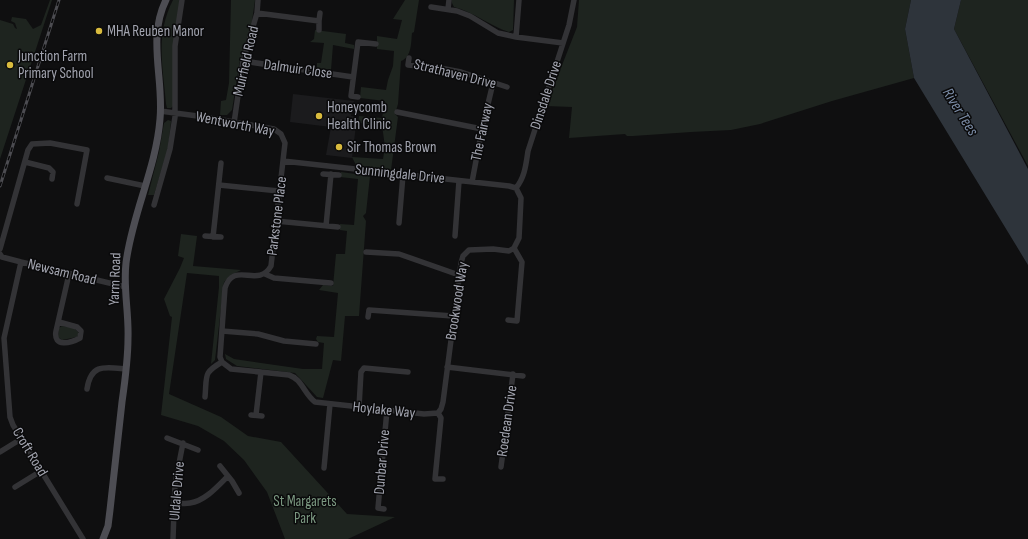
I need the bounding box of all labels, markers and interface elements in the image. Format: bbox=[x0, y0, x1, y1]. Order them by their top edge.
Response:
place label: MHA Reuben Manor bbox=[107, 22, 205, 41]
street label: Muirfield Road bbox=[229, 24, 263, 98]
marker: MHA Reuben Manor bbox=[94, 26, 104, 36]
place label: Junction Farm Primary School bbox=[17, 47, 94, 83]
street label: Dalmuir Close bbox=[263, 55, 333, 83]
street label: Strathaven Drive bbox=[412, 55, 498, 93]
street label: Dinsdale Drive bbox=[526, 58, 566, 132]
marker: Junction Farm Primary School bbox=[5, 60, 15, 70]
water label: River Tees bbox=[938, 85, 982, 140]
place label: Honeycomb Health Clinic bbox=[327, 98, 391, 134]
street label: The Fairway bbox=[467, 101, 497, 163]
street label: Wentworth Way bbox=[194, 107, 276, 141]
marker: Honeycomb Health Clinic bbox=[314, 111, 324, 121]
place label: Sir Thomas Brown bbox=[347, 138, 436, 157]
marker: Sir Thomas Brown bbox=[334, 142, 344, 152]
street label: Sunningdale Drive bbox=[354, 160, 446, 188]
street label: Parkstone Place bbox=[263, 175, 291, 257]
street label: Yarm Road bbox=[105, 252, 125, 306]
street label: Newsam Road bbox=[26, 254, 98, 290]
street label: Brookwood Way bbox=[441, 260, 473, 342]
street label: Roedean Drive bbox=[493, 384, 521, 458]
street label: Hoylake Way bbox=[352, 397, 416, 423]
street label: Croft Road bbox=[8, 424, 52, 480]
street label: Dunbar Drive bbox=[370, 429, 394, 495]
street label: Uldale Drive bbox=[165, 460, 189, 522]
park label: St Margarets Park bbox=[273, 492, 337, 528]

